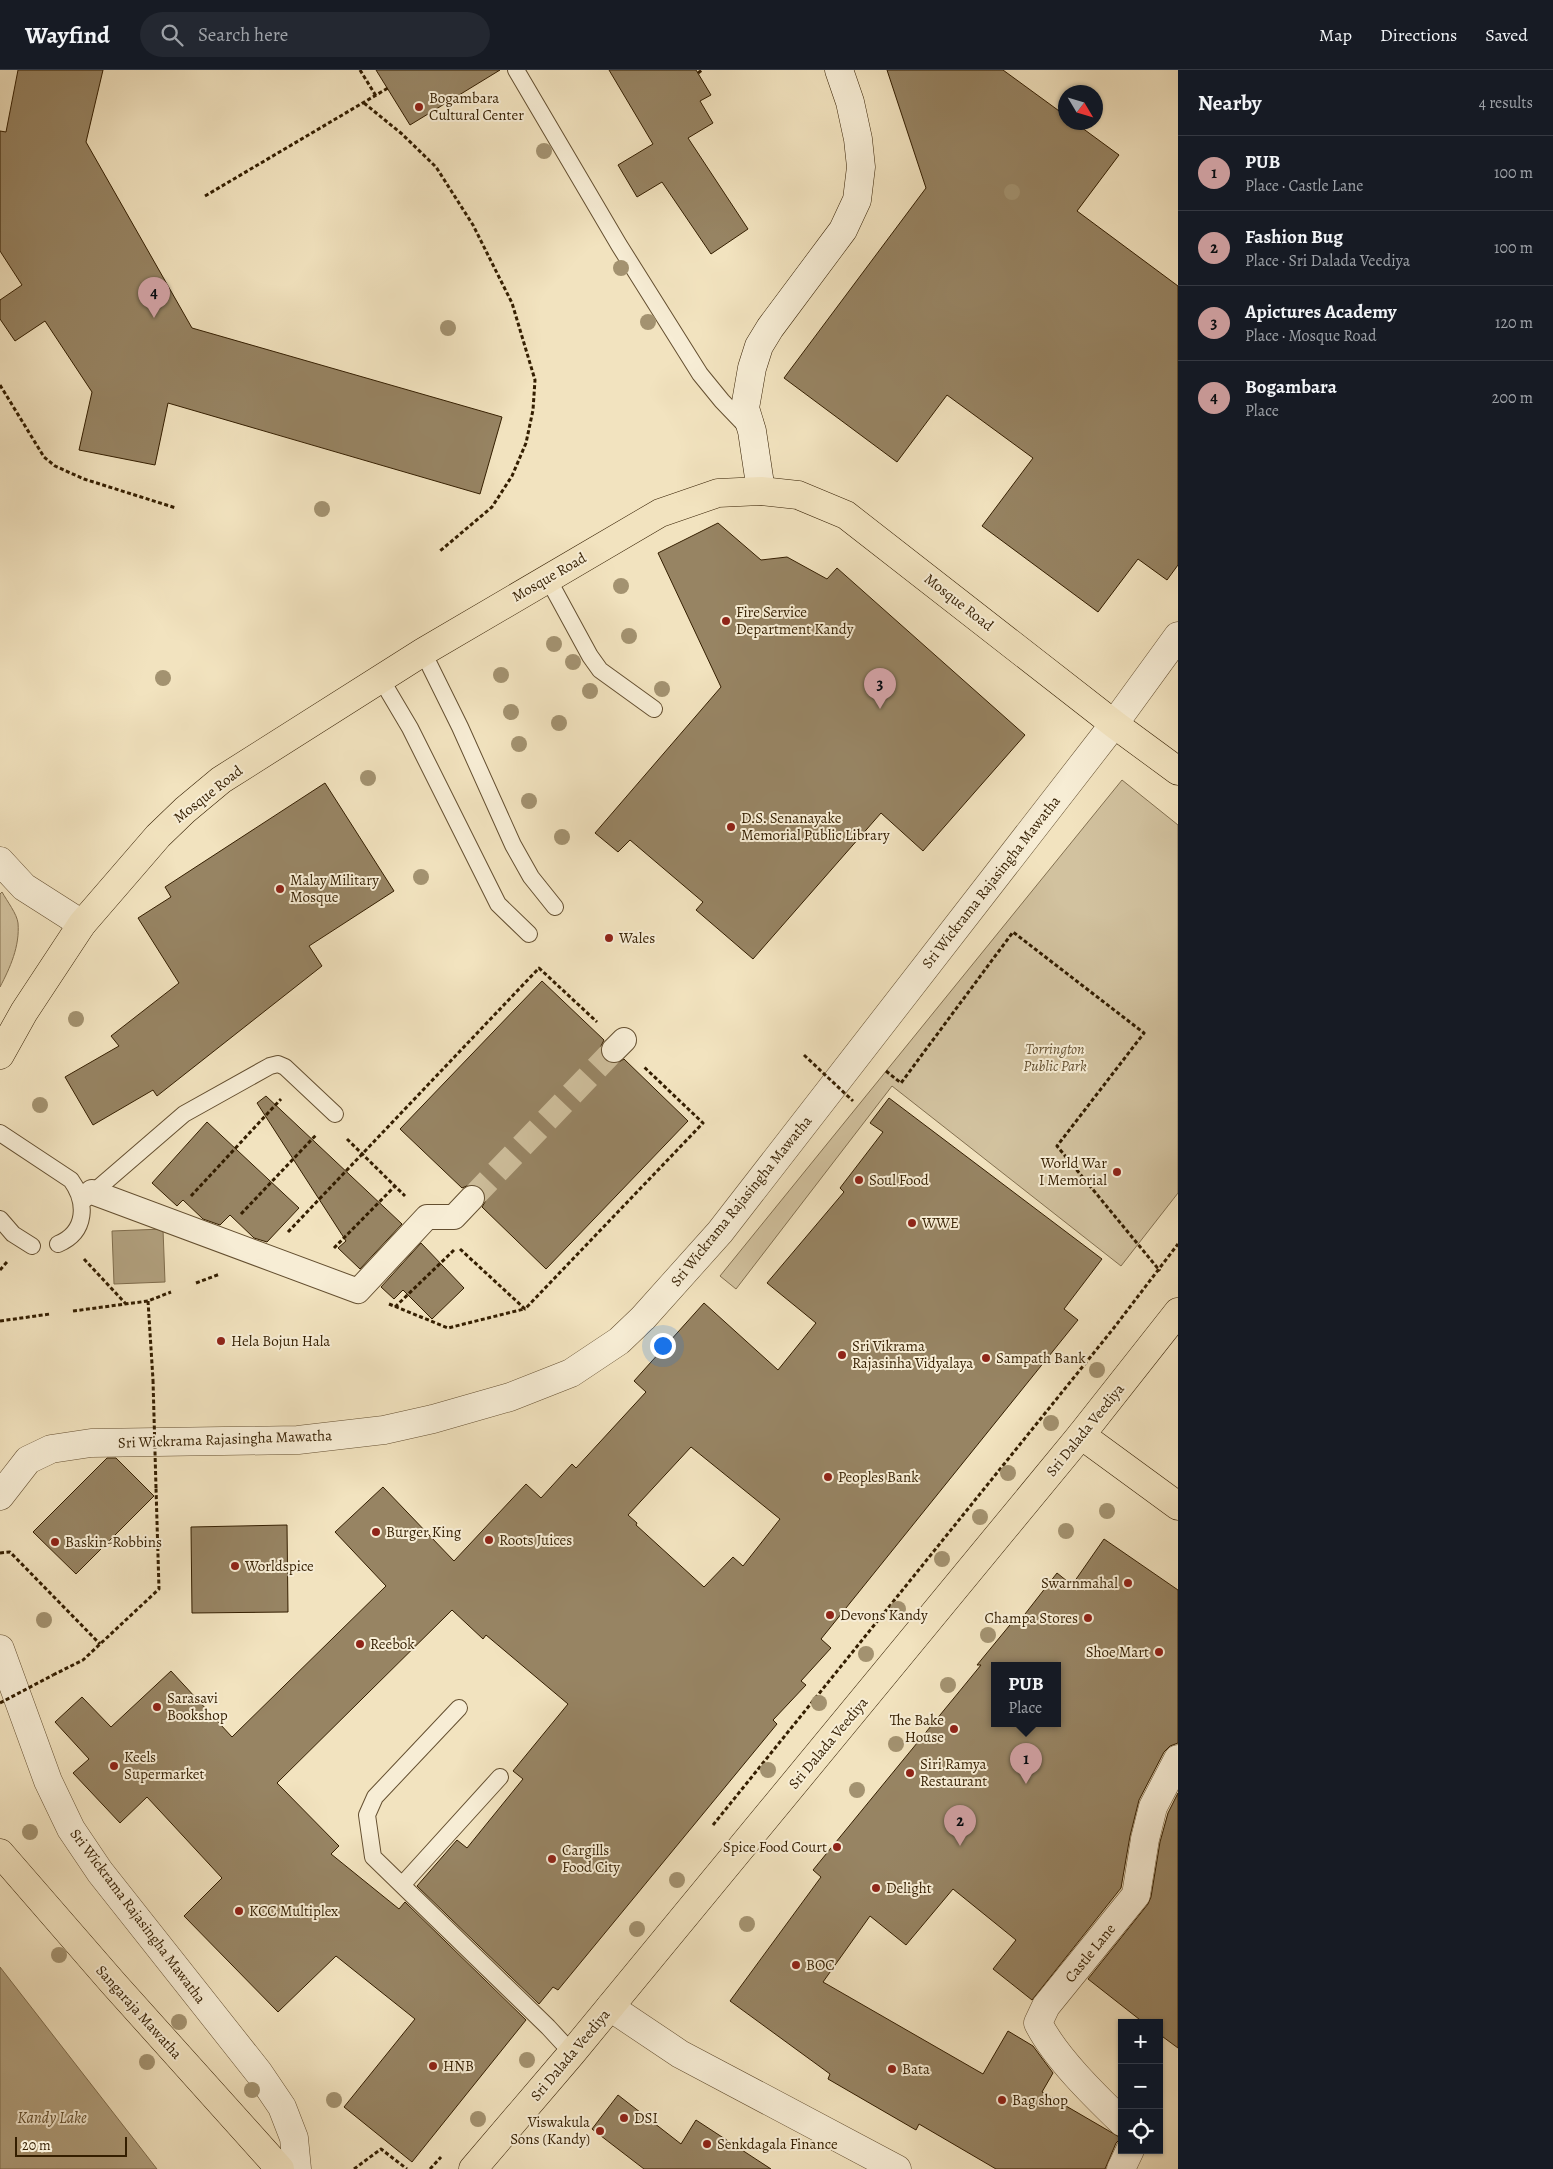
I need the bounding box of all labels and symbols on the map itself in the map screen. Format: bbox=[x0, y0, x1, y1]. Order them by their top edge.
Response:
north arrow bbox=[1058, 85, 1103, 130]
place label: Bogambara Cultural Center bbox=[429, 88, 524, 125]
marker: Bogambara Cultural Center bbox=[413, 101, 425, 113]
pin: 4 bbox=[138, 277, 170, 318]
street label: Mosque Road bbox=[508, 547, 591, 606]
street label: Mosque Road bbox=[920, 569, 998, 636]
place label: Fire Service Department Kandy bbox=[736, 602, 854, 639]
marker: Fire Service Department Kandy bbox=[720, 615, 732, 627]
pin: 3 bbox=[864, 668, 896, 709]
street label: Mosque Road bbox=[169, 760, 247, 827]
street label: Sri Wickrama Rajasingha Mawatha bbox=[917, 791, 1065, 973]
place label: D.S. Senanayake Memorial Public Library bbox=[741, 808, 890, 845]
marker: D.S. Senanayake Memorial Public Library bbox=[725, 821, 737, 833]
place label: Malay Military Mosque bbox=[290, 870, 379, 907]
marker: Malay Military Mosque bbox=[274, 883, 286, 895]
place label: Wales bbox=[618, 928, 655, 948]
marker: Wales bbox=[603, 932, 615, 944]
park label: Torrington Public Park bbox=[1023, 1039, 1087, 1076]
street label: Sri Wickrama Rajasingha Mawatha bbox=[666, 1111, 816, 1291]
place label: World War I Memorial bbox=[1039, 1153, 1107, 1190]
marker: World War I Memorial bbox=[1111, 1166, 1123, 1178]
place label: Soul Food bbox=[869, 1170, 930, 1190]
marker: Soul Food bbox=[853, 1174, 865, 1186]
place label: WWE bbox=[921, 1213, 959, 1233]
marker: WWE bbox=[906, 1217, 918, 1229]
place label: Hela Bojun Hala bbox=[231, 1331, 330, 1351]
your location bbox=[650, 1333, 676, 1359]
marker: Hela Bojun Hala bbox=[215, 1335, 227, 1347]
place label: Sri Vikrama Rajasinha Vidyalaya bbox=[852, 1336, 973, 1373]
place label: Sampath Bank bbox=[996, 1348, 1086, 1368]
marker: Sri Vikrama Rajasinha Vidyalaya bbox=[836, 1349, 848, 1361]
marker: Sampath Bank bbox=[980, 1352, 992, 1364]
street label: Sri Dalada Veediya bbox=[1041, 1379, 1129, 1481]
street label: Sri Wickrama Rajasingha Mawatha bbox=[118, 1425, 332, 1453]
place label: Peoples Bank bbox=[838, 1467, 919, 1487]
marker: Peoples Bank bbox=[822, 1471, 834, 1483]
place label: Burger King bbox=[386, 1522, 462, 1542]
marker: Burger King bbox=[370, 1526, 382, 1538]
place label: Roots Juices bbox=[499, 1530, 572, 1550]
place label: Baskin-Robbins bbox=[65, 1532, 162, 1552]
marker: Roots Juices bbox=[483, 1534, 495, 1546]
marker: Baskin-Robbins bbox=[49, 1536, 61, 1548]
place label: Worldspice bbox=[244, 1556, 314, 1576]
marker: Worldspice bbox=[229, 1560, 241, 1572]
place label: Swarnmahal bbox=[1041, 1573, 1118, 1593]
marker: Swarnmahal bbox=[1122, 1577, 1134, 1589]
place label: Devons Kandy bbox=[840, 1605, 928, 1625]
place label: Champa Stores bbox=[985, 1608, 1078, 1628]
marker: Devons Kandy bbox=[824, 1609, 836, 1621]
marker: Champa Stores bbox=[1082, 1612, 1094, 1624]
place label: Reebok bbox=[370, 1634, 415, 1654]
marker: Reebok bbox=[354, 1638, 366, 1650]
place label: Shoe Mart bbox=[1086, 1642, 1149, 1662]
marker: Shoe Mart bbox=[1153, 1646, 1165, 1658]
place label: Sarasavi Bookshop bbox=[167, 1688, 228, 1725]
street label: Sri Dalada Veediya bbox=[784, 1693, 872, 1793]
marker: Sarasavi Bookshop bbox=[151, 1701, 163, 1713]
place label: The Bake House bbox=[890, 1710, 944, 1747]
marker: The Bake House bbox=[948, 1723, 960, 1735]
pin: 1 bbox=[1010, 1743, 1042, 1784]
place label: Keels Supermarket bbox=[124, 1747, 205, 1784]
place label: Siri Ramya Restaurant bbox=[920, 1754, 987, 1791]
marker: Keels Supermarket bbox=[108, 1760, 120, 1772]
marker: Siri Ramya Restaurant bbox=[904, 1767, 916, 1779]
pin: 2 bbox=[944, 1805, 976, 1846]
street label: Sri Wickrama Rajasingha Mawatha bbox=[66, 1824, 210, 2008]
place label: Spice Food Court bbox=[723, 1837, 827, 1857]
place label: Cargills Food City bbox=[562, 1840, 620, 1877]
marker: Spice Food Court bbox=[831, 1841, 843, 1853]
marker: Cargills Food City bbox=[546, 1853, 558, 1865]
place label: Delight bbox=[886, 1878, 932, 1898]
marker: Delight bbox=[870, 1882, 882, 1894]
place label: KCC Multiplex bbox=[249, 1901, 338, 1921]
marker: KCC Multiplex bbox=[233, 1905, 245, 1917]
street label: Castle Lane bbox=[1060, 1919, 1120, 1987]
place label: BOC bbox=[806, 1955, 835, 1975]
marker: BOC bbox=[790, 1959, 802, 1971]
street label: Sangaraja Mawatha bbox=[91, 1961, 187, 2063]
street label: Sri Dalada Veediya bbox=[526, 2005, 614, 2105]
place label: HNB bbox=[443, 2056, 474, 2076]
place label: Bata bbox=[902, 2059, 930, 2079]
marker: HNB bbox=[427, 2060, 439, 2072]
marker: Bata bbox=[886, 2063, 898, 2075]
place label: Bag shop bbox=[1012, 2090, 1068, 2110]
marker: Bag shop bbox=[996, 2094, 1008, 2106]
water label: Kandy Lake bbox=[17, 2107, 87, 2129]
place label: DSI bbox=[634, 2108, 658, 2128]
place label: Viswakula Sons (Kandy) bbox=[510, 2112, 590, 2149]
marker: DSI bbox=[618, 2112, 630, 2124]
marker: Viswakula Sons (Kandy) bbox=[594, 2125, 606, 2137]
scale bar bbox=[15, 2134, 128, 2157]
place label: Senkdagala Finance bbox=[717, 2134, 838, 2154]
marker: Senkdagala Finance bbox=[701, 2138, 713, 2150]

